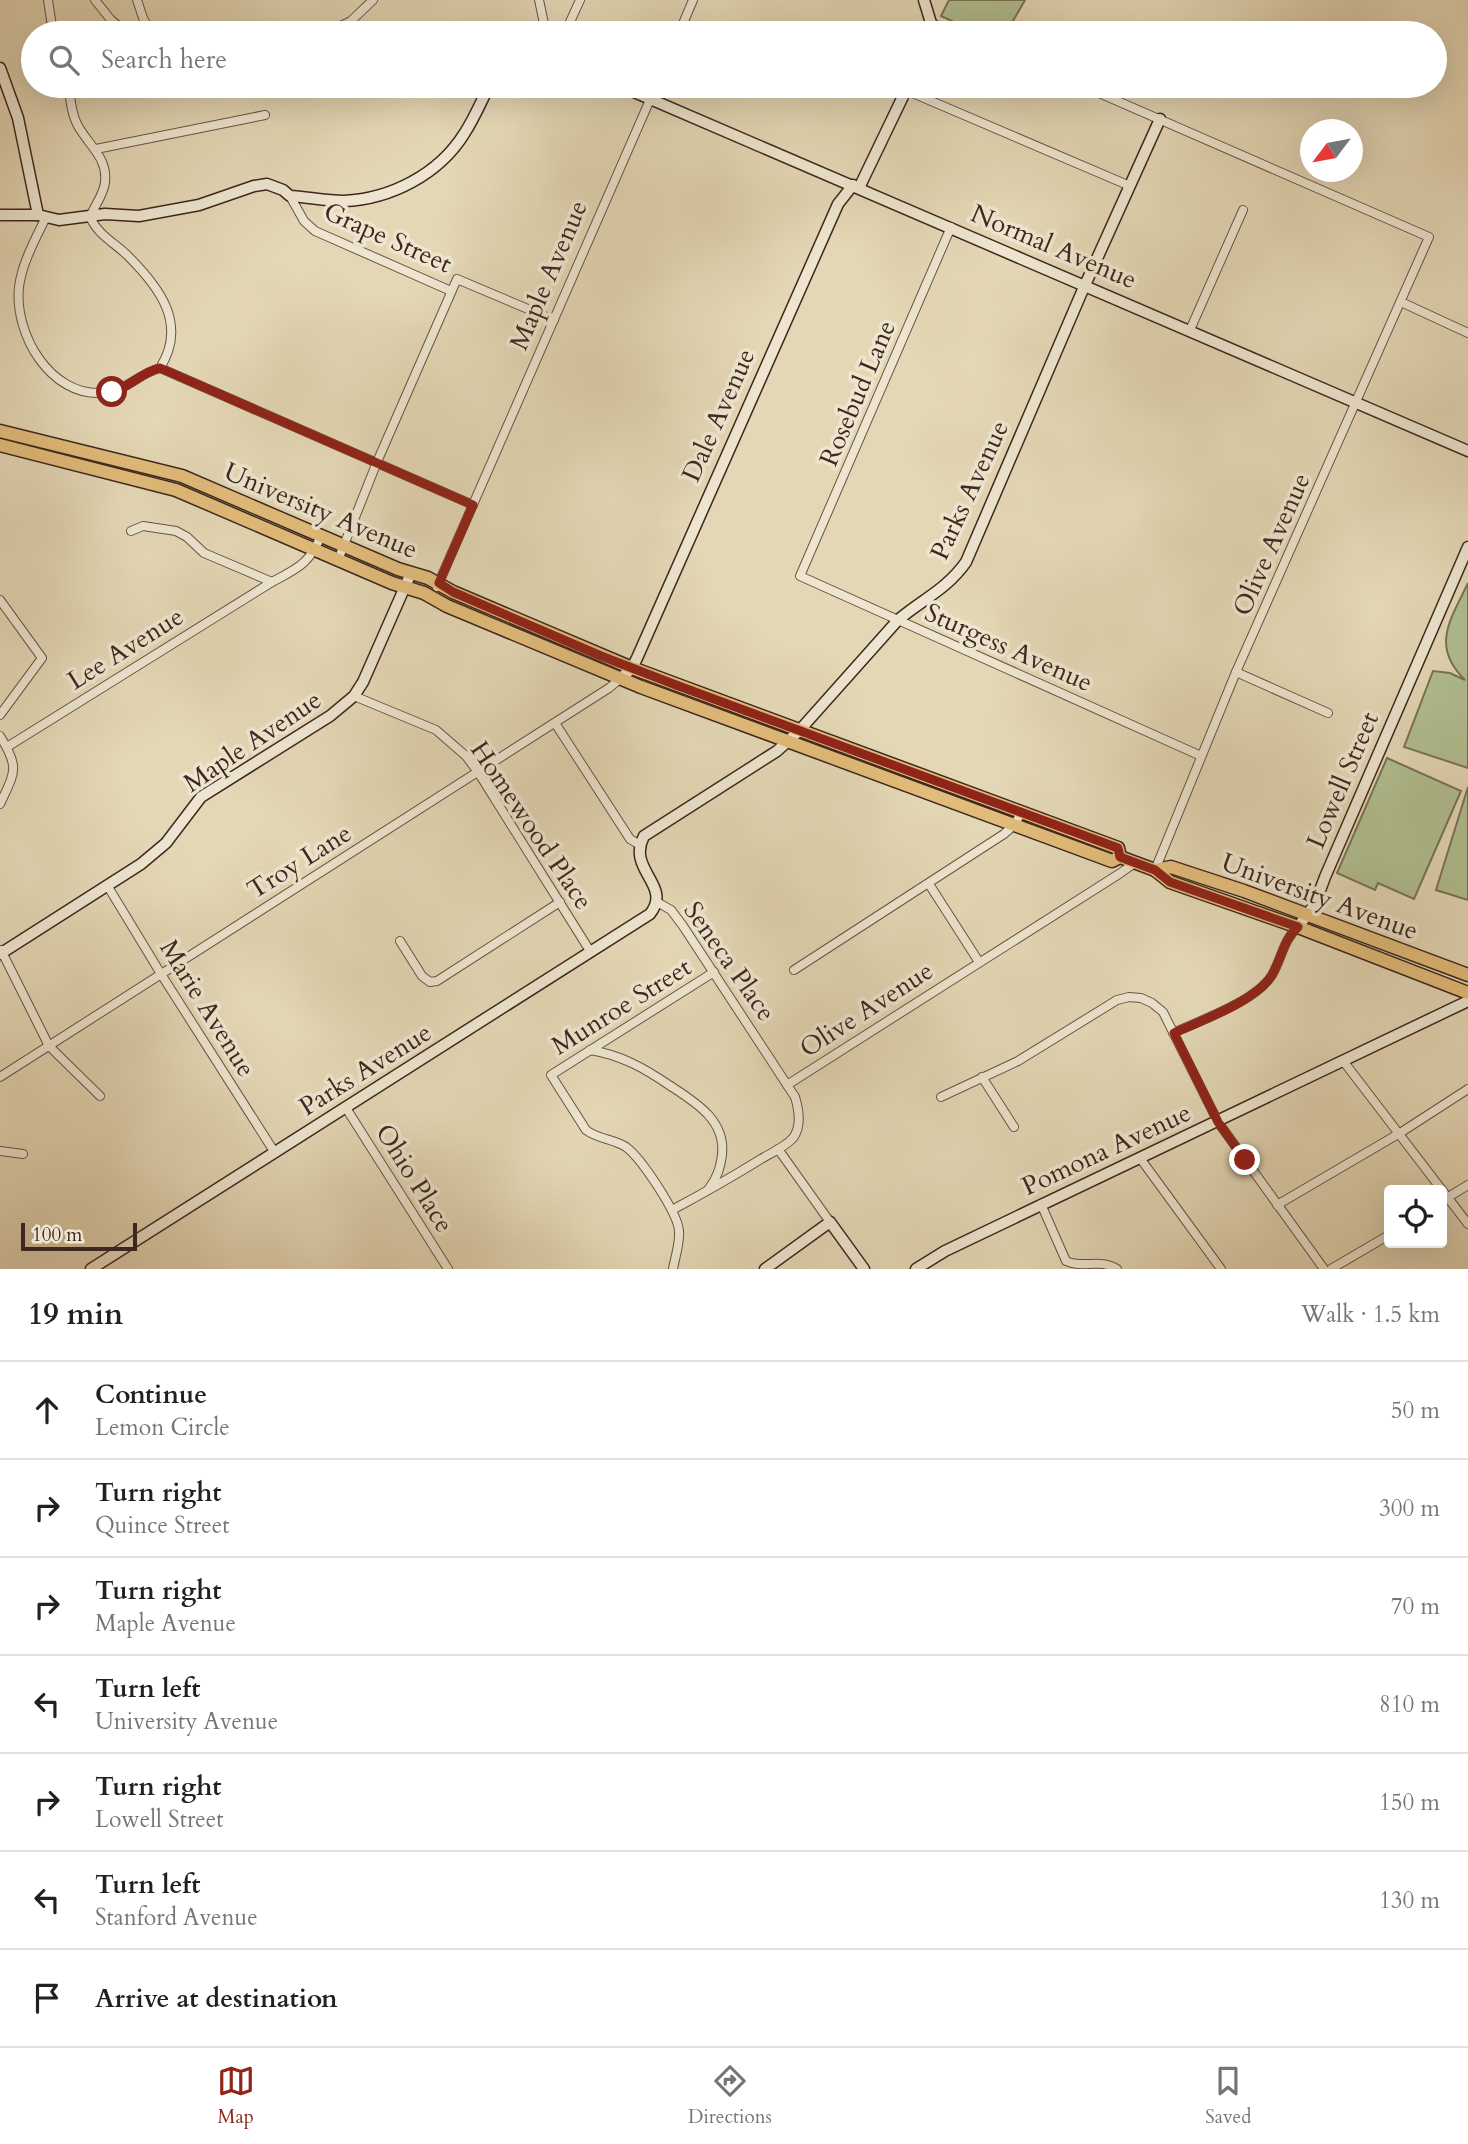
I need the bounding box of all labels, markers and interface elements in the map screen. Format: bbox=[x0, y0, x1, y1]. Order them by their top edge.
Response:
search box bbox=[21, 21, 1447, 98]
icon: search bbox=[45, 41, 83, 79]
text: Search here bbox=[101, 42, 227, 77]
north arrow bbox=[1300, 119, 1363, 182]
street label: Grape Street bbox=[318, 194, 457, 281]
street label: Maple Avenue bbox=[501, 195, 596, 355]
street label: Normal Avenue bbox=[966, 196, 1142, 297]
street label: Rosebud Lane bbox=[811, 315, 904, 471]
street label: Dale Avenue bbox=[674, 343, 763, 487]
route start bbox=[96, 376, 127, 407]
street label: Parks Avenue bbox=[922, 415, 1017, 566]
street label: University Avenue bbox=[219, 454, 423, 567]
street label: Olive Avenue bbox=[1224, 467, 1318, 621]
street label: Sturgess Avenue bbox=[919, 595, 1098, 700]
street label: Lee Avenue bbox=[61, 599, 190, 698]
street label: Maple Avenue bbox=[176, 682, 328, 800]
street label: Lowell Street bbox=[1298, 707, 1387, 854]
street label: Homewood Place bbox=[462, 734, 601, 916]
street label: Troy Lane bbox=[240, 816, 358, 907]
street label: University Avenue bbox=[1217, 845, 1423, 948]
street label: Seneca Place bbox=[676, 895, 784, 1028]
street label: Marie Avenue bbox=[152, 933, 264, 1084]
street label: Munroe Street bbox=[545, 950, 698, 1063]
street label: Olive Avenue bbox=[793, 953, 940, 1066]
street label: Parks Avenue bbox=[292, 1015, 438, 1124]
street label: Pomona Avenue bbox=[1016, 1095, 1196, 1204]
street label: Ohio Place bbox=[367, 1117, 462, 1239]
route end bbox=[1229, 1144, 1260, 1175]
map controls bbox=[1384, 1185, 1447, 1248]
button: locate bbox=[1384, 1185, 1447, 1248]
scale bar bbox=[21, 1220, 136, 1252]
text: 100 m bbox=[32, 1222, 82, 1248]
text: 19 min bbox=[28, 1294, 123, 1335]
text: Walk · 1.5 km bbox=[1301, 1299, 1440, 1330]
text: Continue bbox=[95, 1377, 207, 1412]
icon: ahead bbox=[28, 1391, 66, 1429]
text: 50 m bbox=[1391, 1395, 1440, 1426]
text: Lemon Circle bbox=[95, 1412, 230, 1443]
text: Turn right bbox=[95, 1475, 222, 1510]
icon: right bbox=[28, 1489, 66, 1527]
text: 300 m bbox=[1379, 1493, 1440, 1524]
text: Quince Street bbox=[95, 1510, 229, 1541]
text: Turn right bbox=[95, 1573, 222, 1608]
icon: right bbox=[28, 1587, 66, 1625]
text: 70 m bbox=[1391, 1591, 1440, 1622]
text: Maple Avenue bbox=[95, 1608, 236, 1639]
text: Turn left bbox=[95, 1671, 200, 1706]
icon: left bbox=[28, 1685, 66, 1723]
text: 810 m bbox=[1379, 1689, 1440, 1720]
text: University Avenue bbox=[95, 1706, 278, 1737]
text: Turn right bbox=[95, 1769, 222, 1804]
icon: right bbox=[28, 1783, 66, 1821]
text: 150 m bbox=[1379, 1787, 1440, 1818]
text: Lowell Street bbox=[95, 1804, 223, 1835]
text: Turn left bbox=[95, 1867, 200, 1902]
icon: left bbox=[28, 1881, 66, 1919]
text: 130 m bbox=[1379, 1885, 1440, 1916]
text: Stanford Avenue bbox=[95, 1902, 258, 1933]
icon: arrive bbox=[28, 1979, 66, 2017]
text: Arrive at destination bbox=[95, 1981, 338, 2016]
tab: Map bbox=[217, 2062, 255, 2130]
tab: Directions bbox=[688, 2062, 772, 2130]
tab: Saved bbox=[1205, 2062, 1251, 2130]

